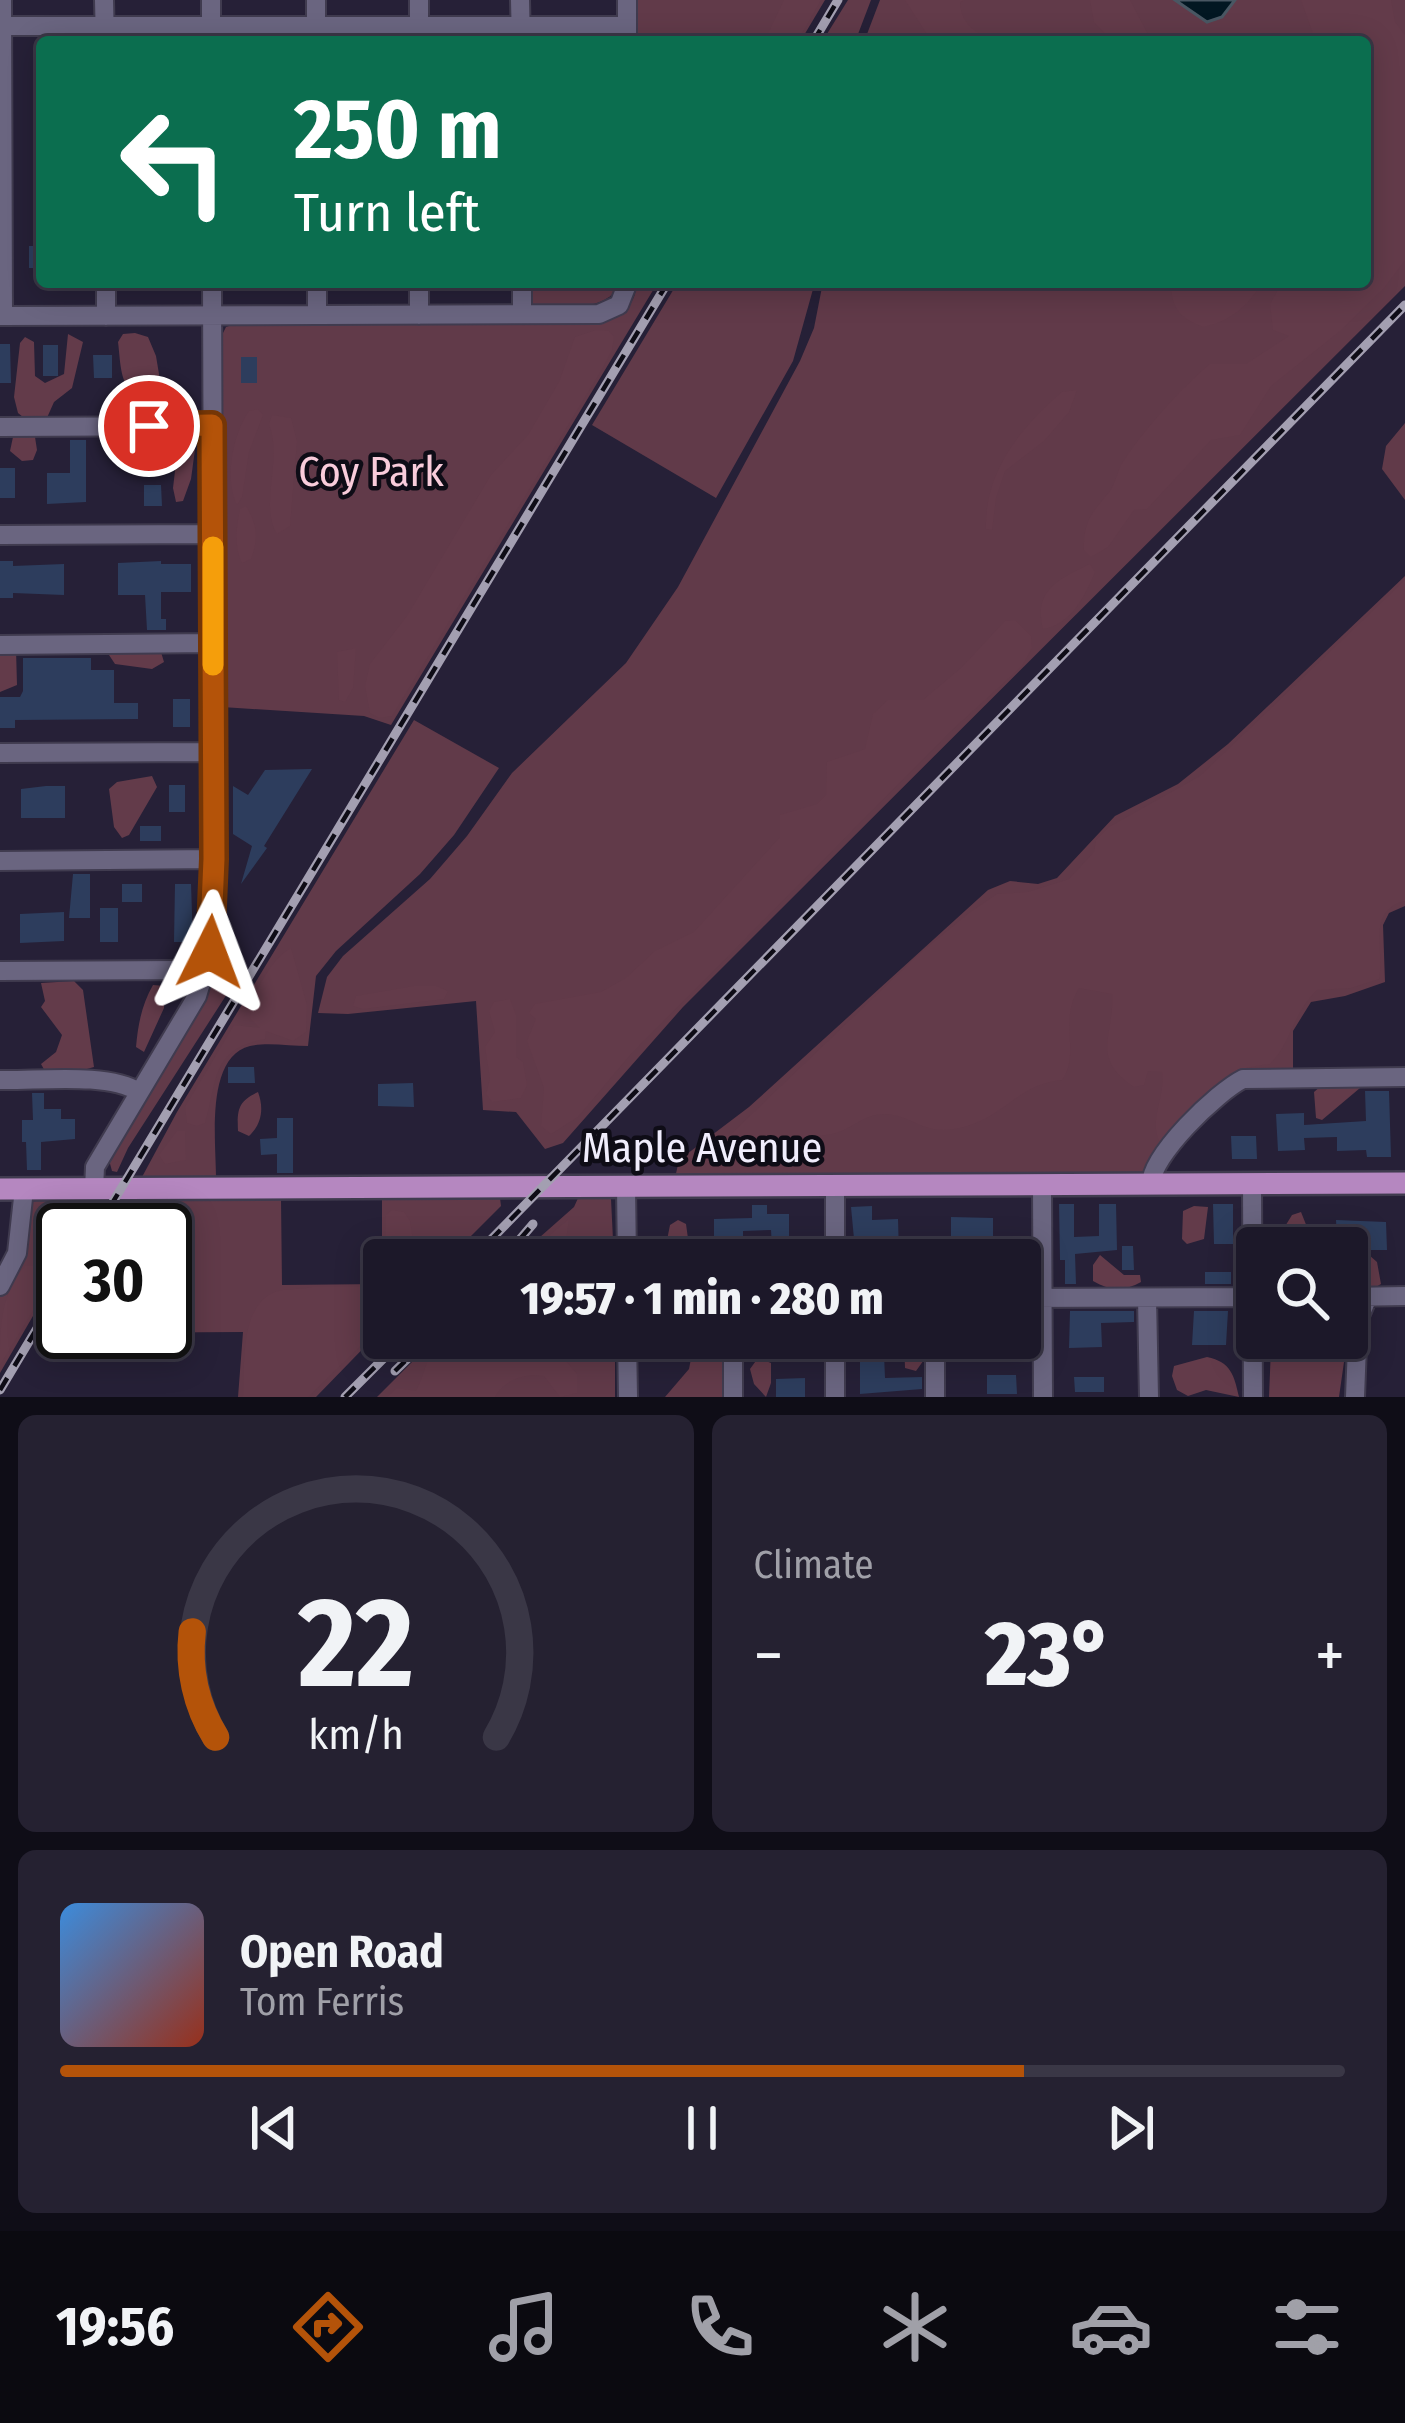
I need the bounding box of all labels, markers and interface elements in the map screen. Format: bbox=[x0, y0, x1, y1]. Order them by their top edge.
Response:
text: 250 m bbox=[294, 79, 502, 180]
icon: left bbox=[96, 84, 252, 240]
text: Turn left bbox=[294, 181, 480, 245]
pin bbox=[98, 375, 200, 477]
icon: arrive bbox=[116, 393, 182, 459]
park label: Coy Park bbox=[298, 447, 444, 497]
position arrow bbox=[147, 889, 273, 1015]
street label: Maple Avenue bbox=[582, 1123, 822, 1173]
speed limit sign: 30 bbox=[36, 1203, 192, 1359]
map controls bbox=[1236, 1227, 1368, 1359]
button: search bbox=[1236, 1227, 1368, 1359]
text: 19:57 · 1 min · 280 m bbox=[520, 1272, 884, 1326]
text: Climate bbox=[754, 1542, 874, 1588]
text: 22 bbox=[297, 1569, 414, 1719]
text: 23° bbox=[985, 1601, 1113, 1709]
text: − bbox=[754, 1616, 783, 1695]
text: + bbox=[1315, 1616, 1345, 1695]
text: km/h bbox=[308, 1708, 404, 1759]
text: Open Road bbox=[240, 1925, 444, 1979]
text: Tom Ferris bbox=[240, 1979, 404, 2025]
icon: previous bbox=[241, 2095, 307, 2161]
icon: pause bbox=[669, 2095, 735, 2161]
icon: next bbox=[1098, 2095, 1164, 2161]
icon: directions bbox=[286, 2285, 370, 2369]
icon: music bbox=[482, 2285, 566, 2369]
icon: phone bbox=[678, 2285, 762, 2369]
icon: climate bbox=[873, 2285, 957, 2369]
icon: car bbox=[1069, 2285, 1153, 2369]
icon: filters bbox=[1265, 2285, 1349, 2369]
text: 19:56 bbox=[56, 2295, 174, 2359]

